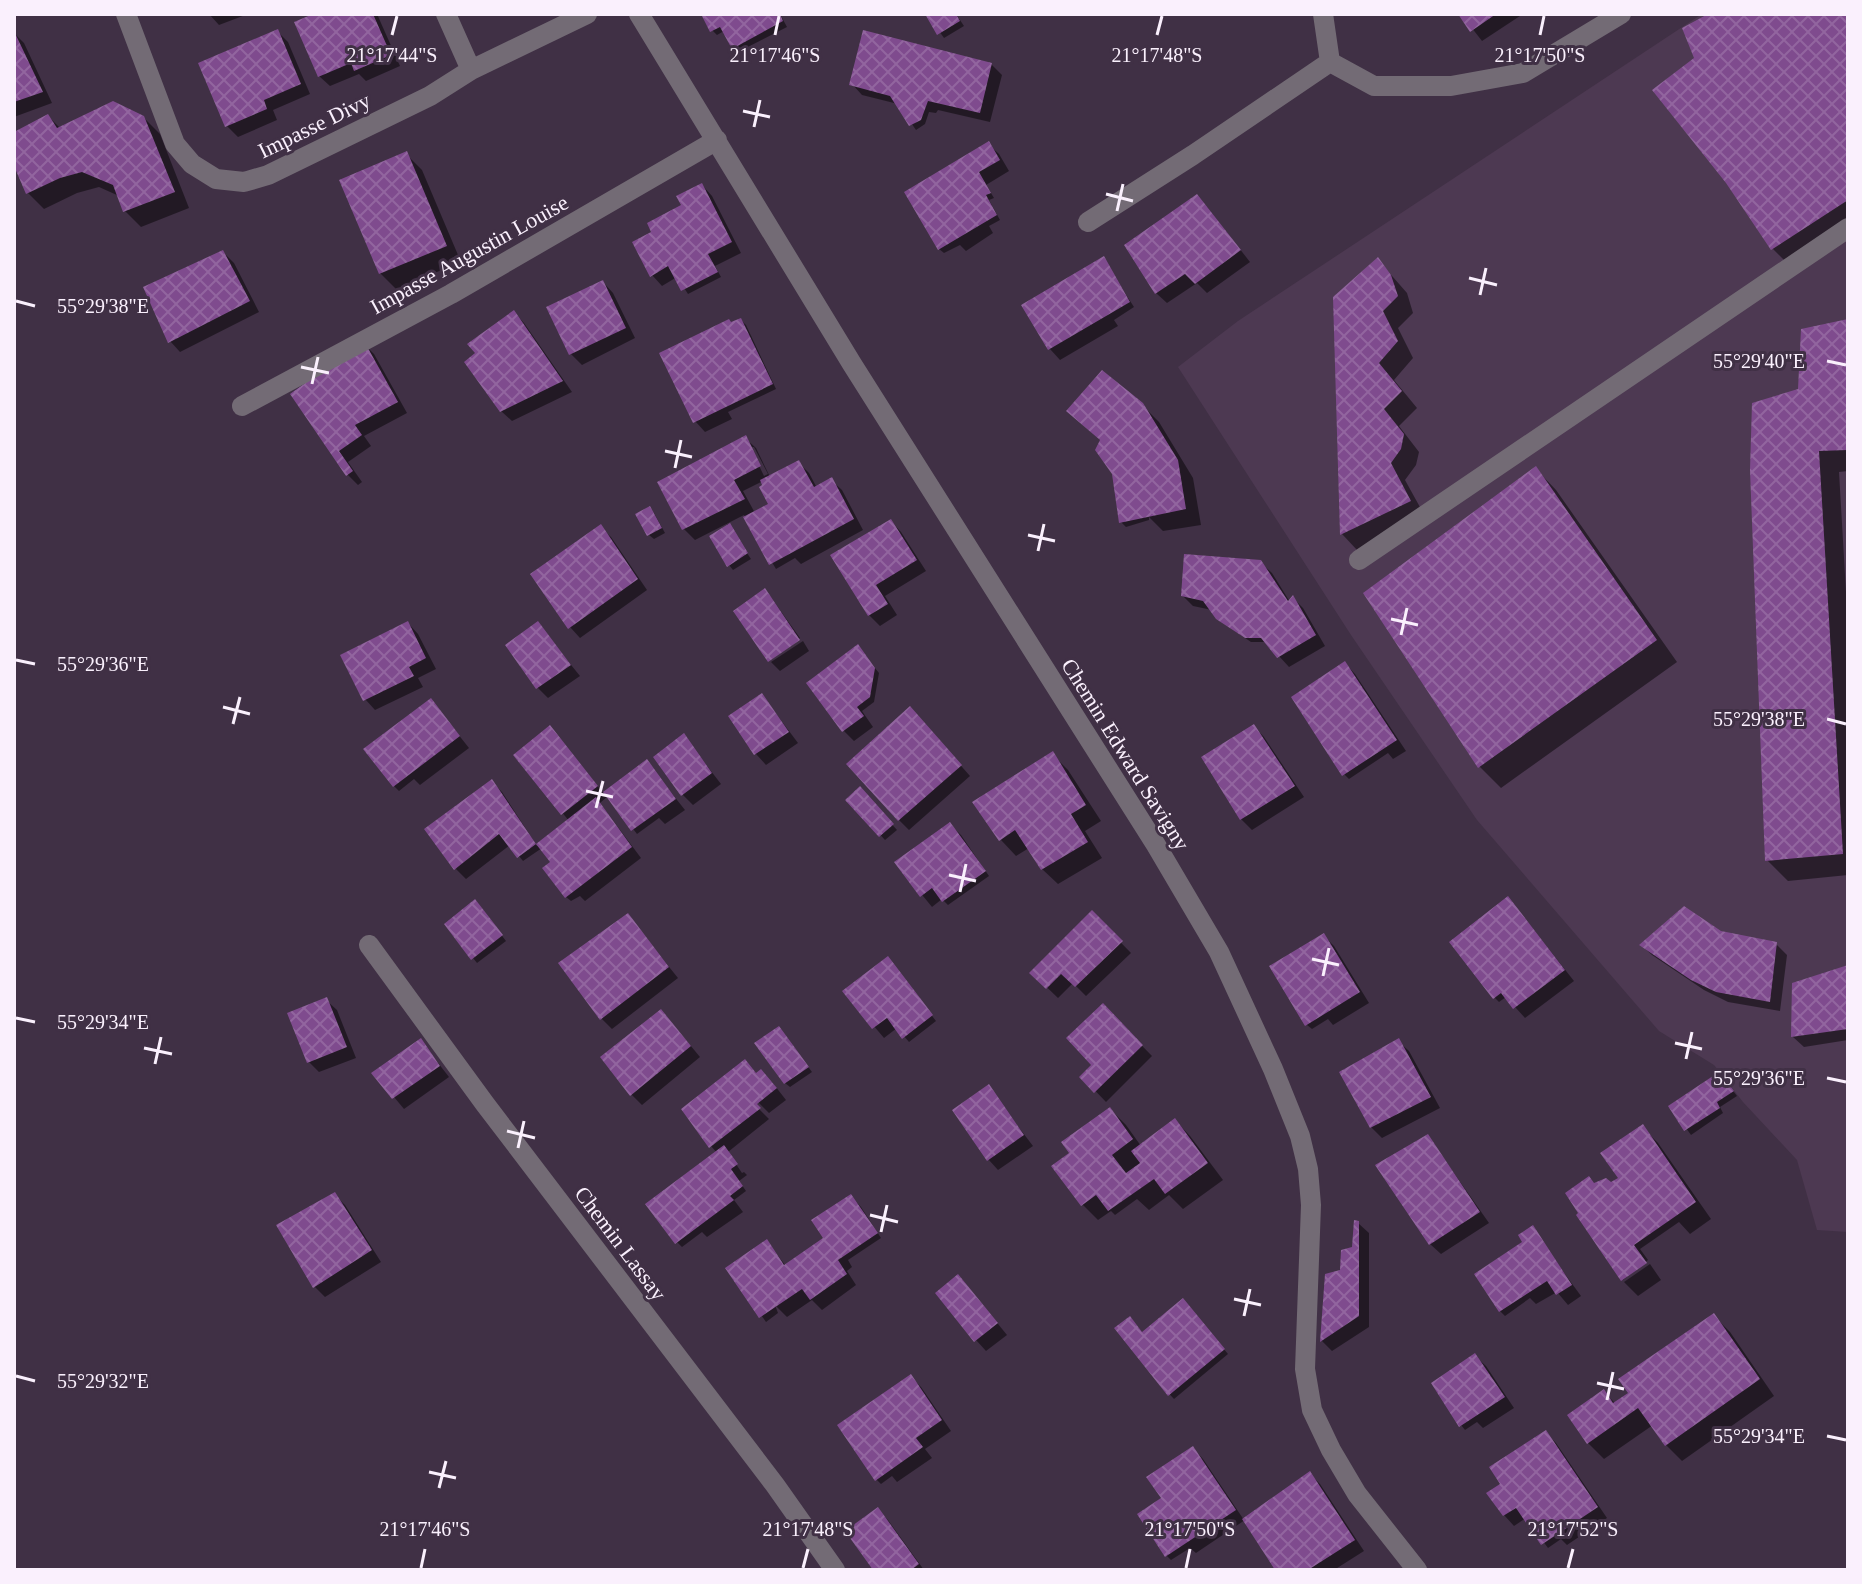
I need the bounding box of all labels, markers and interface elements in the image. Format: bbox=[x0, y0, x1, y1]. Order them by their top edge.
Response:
text: 21°17'44"S bbox=[347, 44, 437, 66]
text: 21°17'46"S bbox=[730, 44, 820, 66]
text: 21°17'48"S bbox=[1112, 44, 1202, 66]
text: 21°17'50"S bbox=[1495, 44, 1585, 66]
street label: Impasse Divy bbox=[254, 88, 374, 163]
street label: Impasse Augustin Louise bbox=[366, 190, 573, 319]
text: 55°29'38"E bbox=[57, 295, 149, 317]
text: 55°29'40"E bbox=[1713, 350, 1805, 372]
text: 55°29'36"E bbox=[57, 653, 149, 675]
street label: Chemin Edward Savigny bbox=[1056, 654, 1195, 855]
text: 55°29'38"E bbox=[1713, 708, 1805, 730]
text: 55°29'34"E bbox=[57, 1011, 149, 1033]
text: 55°29'36"E bbox=[1713, 1067, 1805, 1089]
street label: Chemin Lassay bbox=[570, 1181, 672, 1305]
text: 55°29'32"E bbox=[57, 1370, 149, 1392]
text: 55°29'34"E bbox=[1713, 1425, 1805, 1447]
text: 21°17'46"S bbox=[380, 1518, 470, 1540]
text: 21°17'48"S bbox=[763, 1518, 853, 1540]
text: 21°17'50"S bbox=[1145, 1518, 1235, 1540]
text: 21°17'52"S bbox=[1528, 1518, 1618, 1540]

